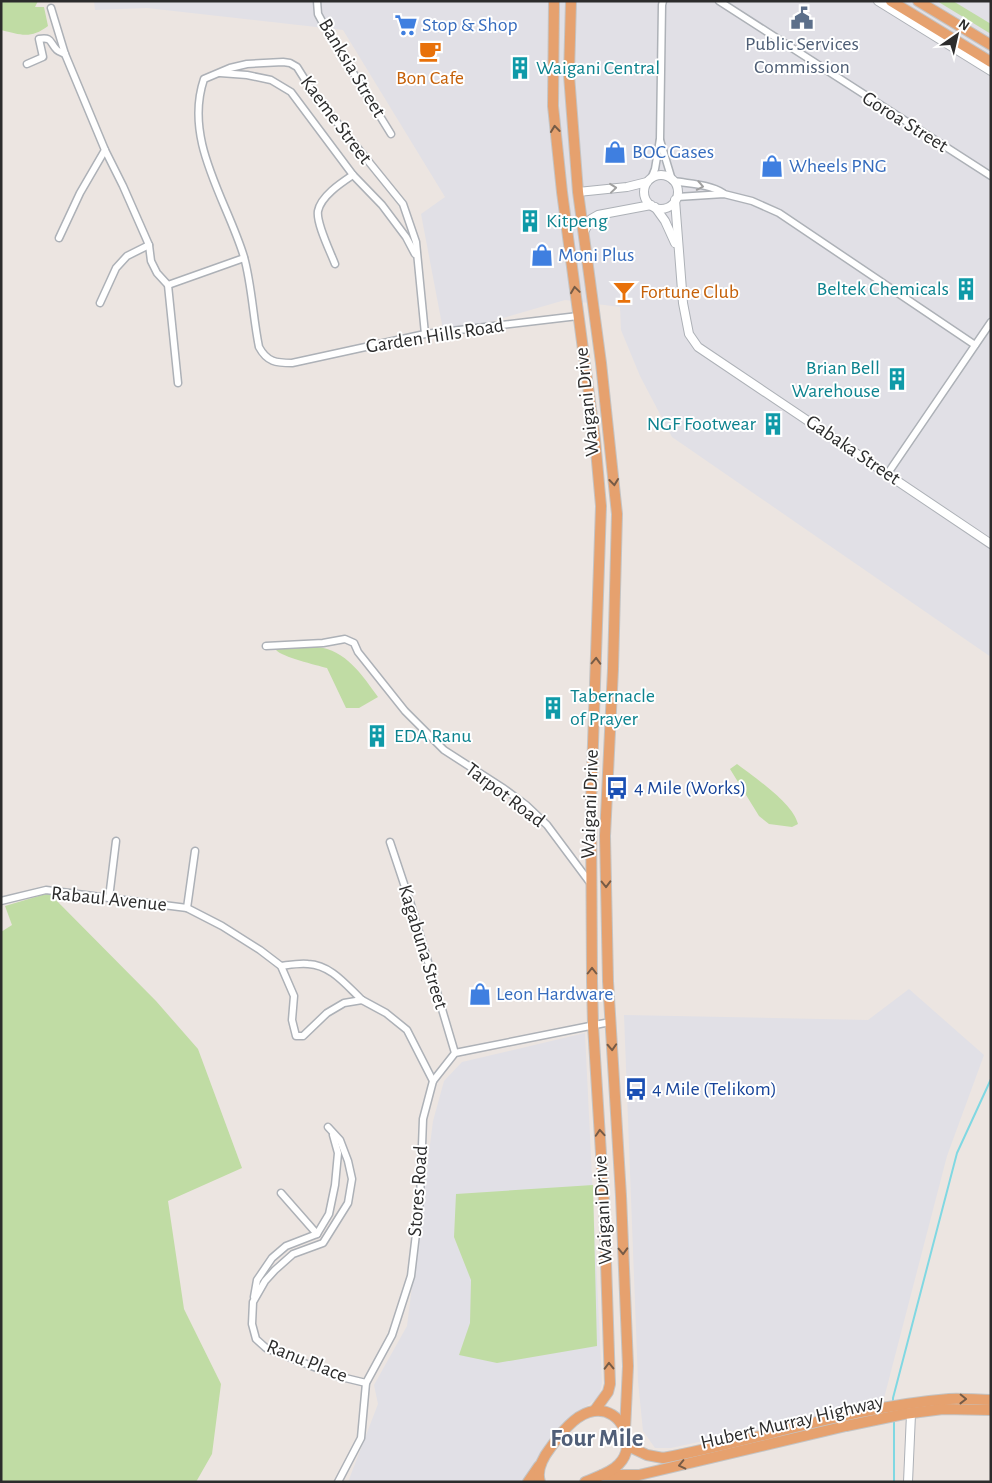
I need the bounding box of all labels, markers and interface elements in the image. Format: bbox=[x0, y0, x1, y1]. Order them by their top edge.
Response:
public building icon: Public Services Commission bbox=[789, 5, 815, 31]
north arrow bbox=[932, 10, 982, 60]
supermarket icon: Stop & Shop bbox=[393, 12, 419, 38]
street label: Banksia Street bbox=[315, 15, 389, 121]
place label: Stop & Shop bbox=[422, 15, 518, 35]
text: N bbox=[956, 17, 972, 34]
place label: Public Services Commission bbox=[745, 34, 859, 77]
cafe icon: Bon Cafe bbox=[417, 38, 443, 64]
building icon: Waigani Central bbox=[507, 55, 533, 81]
place label: Waigani Central bbox=[536, 58, 660, 78]
place label: Bon Cafe bbox=[396, 68, 464, 88]
street label: Kaeme Street bbox=[296, 72, 376, 168]
street label: Goroa Street bbox=[859, 88, 952, 157]
one-way arrow bbox=[550, 125, 561, 133]
shop icon: BOC Gases bbox=[602, 139, 628, 165]
place label: BOC Gases bbox=[632, 142, 714, 162]
shop icon: Wheels PNG bbox=[759, 153, 785, 179]
place label: Wheels PNG bbox=[789, 156, 887, 176]
one-way arrow bbox=[695, 180, 704, 190]
one-way arrow bbox=[609, 183, 617, 194]
building icon: Kitpeng bbox=[517, 208, 543, 234]
place label: Kitpeng bbox=[546, 211, 608, 231]
shop icon: Moni Plus bbox=[529, 242, 555, 268]
place label: Moni Plus bbox=[558, 245, 634, 265]
building icon: Beltek Chemicals bbox=[953, 276, 979, 302]
bar icon: Fortune Club bbox=[611, 279, 637, 305]
place label: Beltek Chemicals bbox=[817, 279, 949, 299]
place label: Fortune Club bbox=[640, 282, 739, 302]
one-way arrow bbox=[570, 286, 580, 294]
street label: Garden Hills Road bbox=[365, 315, 505, 357]
street label: Waigani Drive bbox=[571, 347, 603, 457]
place label: Brian Bell Warehouse bbox=[791, 358, 880, 401]
building icon: Brian Bell Warehouse bbox=[884, 366, 910, 392]
building icon: NGF Footwear bbox=[760, 411, 786, 437]
street label: Gabaka Street bbox=[802, 411, 904, 489]
place label: NGF Footwear bbox=[647, 414, 757, 434]
one-way arrow bbox=[608, 478, 619, 486]
one-way arrow bbox=[591, 657, 602, 665]
place label: Tabernacle of Prayer bbox=[570, 686, 655, 729]
building icon: Tabernacle of Prayer bbox=[540, 695, 566, 721]
building icon: EDA Ranu bbox=[364, 723, 390, 749]
place label: EDA Ranu bbox=[394, 726, 471, 746]
street label: Waigani Drive bbox=[578, 749, 602, 859]
street label: Tarpot Road bbox=[462, 759, 548, 831]
bus stop icon: 4 Mile (Works) bbox=[604, 775, 630, 801]
place label: 4 Mile (Works) bbox=[634, 778, 746, 798]
one-way arrow bbox=[601, 881, 611, 889]
street label: Kagabuna Street bbox=[395, 882, 452, 1012]
street label: Rabaul Avenue bbox=[50, 883, 168, 915]
one-way arrow bbox=[587, 967, 597, 974]
shop icon: Leon Hardware bbox=[467, 981, 493, 1007]
place label: Leon Hardware bbox=[496, 984, 613, 1004]
one-way arrow bbox=[606, 1044, 617, 1052]
bus stop icon: 4 Mile (Telikom) bbox=[623, 1076, 649, 1102]
place label: 4 Mile (Telikom) bbox=[652, 1079, 777, 1099]
one-way arrow bbox=[594, 1129, 605, 1137]
street label: Stores Road bbox=[405, 1145, 431, 1237]
street label: Waigani Drive bbox=[590, 1155, 616, 1265]
one-way arrow bbox=[618, 1248, 628, 1255]
street label: Ranu Place bbox=[264, 1336, 350, 1386]
one-way arrow bbox=[604, 1361, 615, 1369]
street label: Hubert Murray Highway bbox=[699, 1391, 886, 1453]
one-way arrow bbox=[959, 1394, 967, 1404]
district label: Four Mile bbox=[550, 1426, 644, 1451]
one-way arrow bbox=[677, 1459, 686, 1470]

